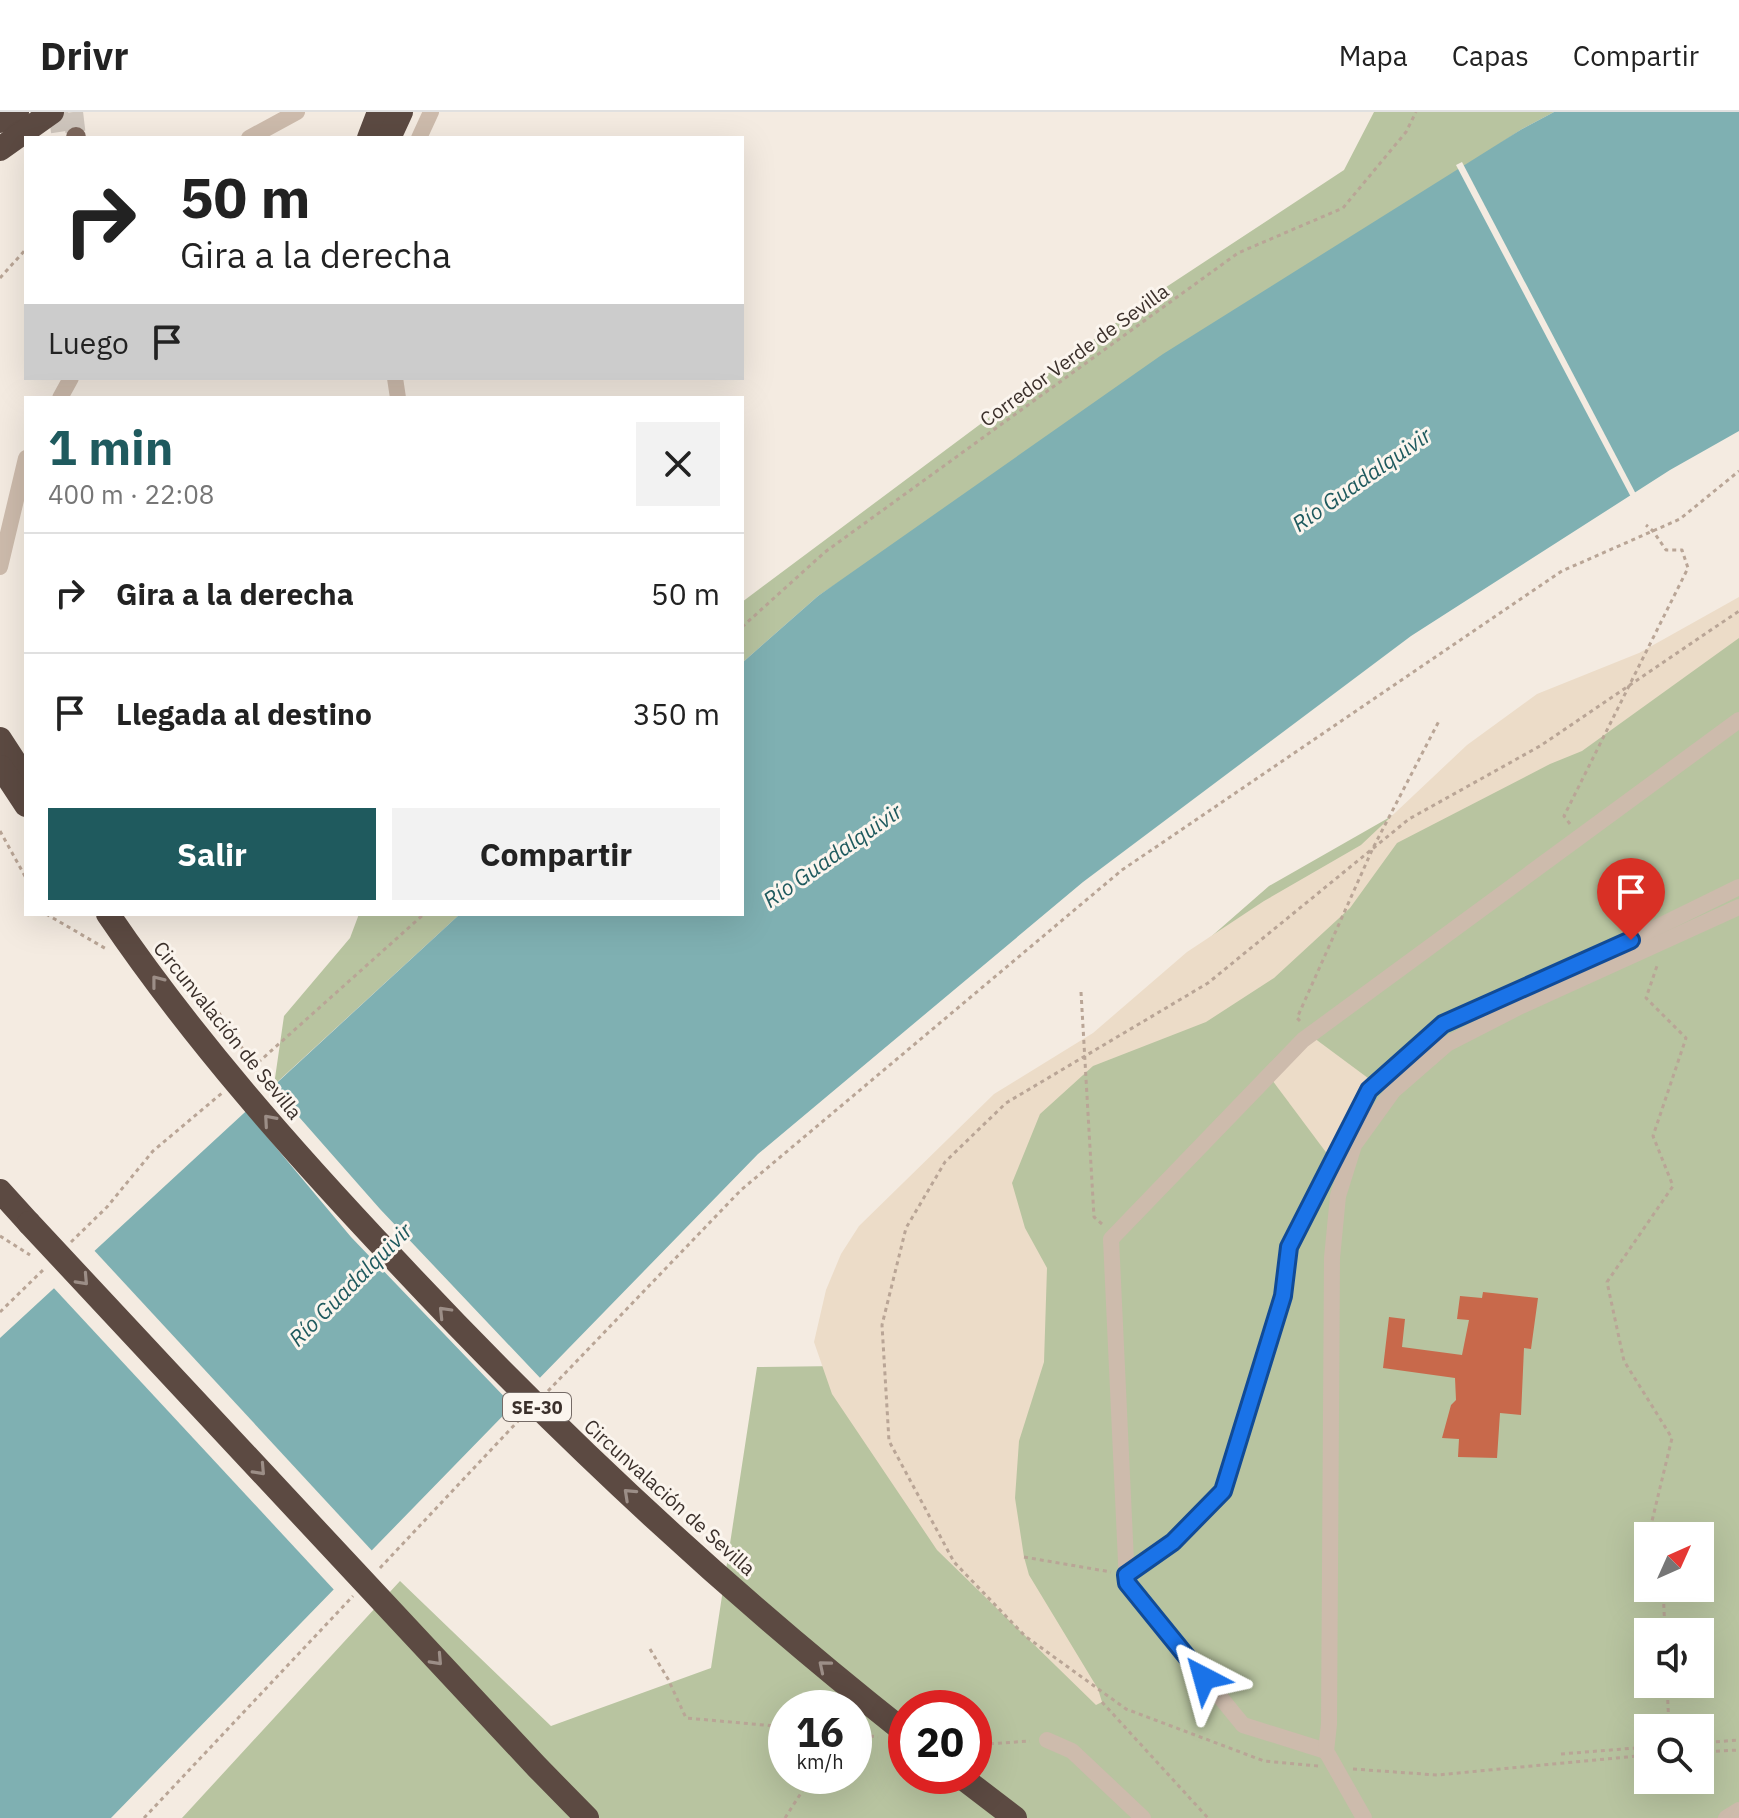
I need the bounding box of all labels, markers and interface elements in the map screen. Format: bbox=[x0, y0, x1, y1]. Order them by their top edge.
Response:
text: Drivr bbox=[40, 31, 129, 80]
text: Mapa bbox=[1339, 37, 1408, 74]
text: Capas bbox=[1452, 37, 1529, 74]
text: Compartir bbox=[1573, 37, 1699, 74]
text: 50 m bbox=[180, 161, 310, 233]
icon: right bbox=[48, 168, 152, 272]
text: Gira a la derecha bbox=[180, 231, 451, 278]
street label: Corredor Verde de Sevilla bbox=[974, 277, 1174, 433]
icon: arrive bbox=[145, 320, 189, 364]
text: Luego bbox=[48, 323, 129, 362]
text: 1 min bbox=[48, 416, 173, 478]
water label: Río Guadalquivir bbox=[1286, 420, 1437, 538]
button: close bbox=[636, 422, 720, 506]
text: 400 m · 22:08 bbox=[48, 477, 214, 511]
icon: right bbox=[48, 571, 92, 615]
text: Gira a la derecha bbox=[116, 574, 354, 613]
text: 50 m bbox=[651, 574, 720, 613]
icon: arrive bbox=[48, 691, 92, 735]
text: Llegada al destino bbox=[116, 694, 372, 733]
text: 350 m bbox=[633, 694, 720, 733]
water label: Río Guadalquivir bbox=[757, 796, 908, 914]
button: Salir bbox=[48, 808, 376, 900]
button: Compartir bbox=[392, 808, 720, 900]
pin bbox=[1597, 858, 1665, 940]
icon: arrive bbox=[1609, 870, 1653, 914]
street label: Circunvalación de Sevilla bbox=[148, 935, 309, 1125]
one-way arrow bbox=[153, 975, 167, 990]
one-way arrow bbox=[264, 1114, 279, 1129]
water label: Río Guadalquivir bbox=[282, 1215, 419, 1352]
one-way arrow bbox=[73, 1271, 88, 1285]
one-way arrow bbox=[438, 1307, 453, 1321]
road number: SE-30 bbox=[503, 1393, 571, 1421]
street label: Circunvalación de Sevilla bbox=[578, 1413, 762, 1582]
one-way arrow bbox=[250, 1461, 265, 1475]
one-way arrow bbox=[624, 1489, 638, 1504]
north arrow bbox=[1634, 1522, 1714, 1602]
map controls bbox=[1634, 1522, 1714, 1794]
button: sound bbox=[1634, 1618, 1714, 1698]
position arrow bbox=[1162, 1636, 1246, 1720]
one-way arrow bbox=[427, 1651, 441, 1666]
one-way arrow bbox=[819, 1661, 833, 1676]
speed limit sign: 20 bbox=[888, 1690, 992, 1794]
text: 16 bbox=[796, 1706, 844, 1758]
button: search bbox=[1634, 1714, 1714, 1794]
text: km/h bbox=[796, 1748, 844, 1775]

